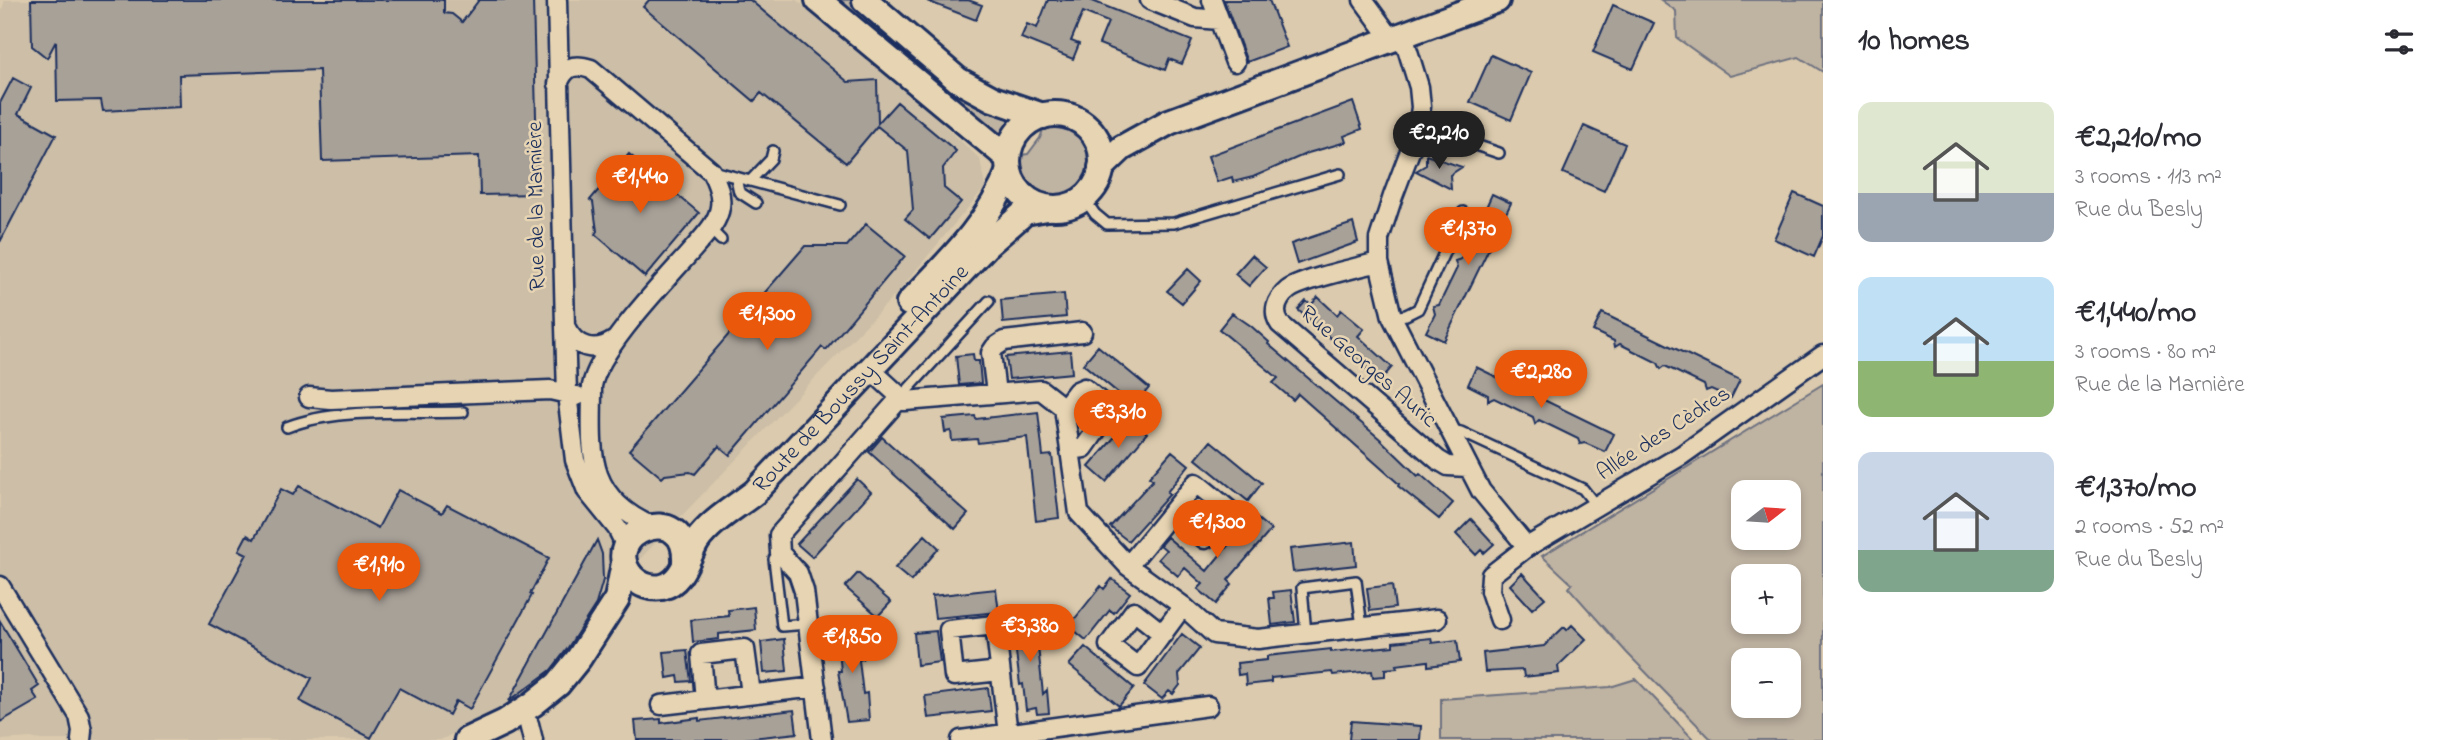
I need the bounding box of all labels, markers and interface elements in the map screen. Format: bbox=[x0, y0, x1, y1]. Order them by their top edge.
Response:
text: 10 homes bbox=[1858, 20, 1970, 64]
icon: filters bbox=[2380, 23, 2418, 61]
pin: €2,210 bbox=[1382, 111, 1496, 171]
text: €2,210 bbox=[1409, 117, 1469, 150]
text: €2,210/mo bbox=[2075, 117, 2202, 161]
street label: Rue de la Marnière bbox=[519, 120, 555, 291]
icon: home bbox=[1914, 130, 1998, 214]
pin: €1,440 bbox=[583, 156, 697, 215]
text: €1,440 bbox=[612, 161, 668, 194]
text: 3 rooms · 113 m² bbox=[2075, 161, 2222, 194]
text: Rue du Besly bbox=[2075, 194, 2203, 227]
pin: €1,370 bbox=[1411, 208, 1525, 267]
text: €1,370 bbox=[1440, 213, 1496, 246]
street label: Route de Boussy Saint-Antoine bbox=[745, 257, 978, 501]
pin: €1,300 bbox=[710, 292, 824, 352]
text: €1,440/mo bbox=[2075, 292, 2196, 336]
text: €1,300 bbox=[739, 298, 795, 331]
street label: Rue Georges Auric bbox=[1291, 298, 1445, 437]
icon: home bbox=[1914, 305, 1998, 389]
text: 3 rooms · 80 m² bbox=[2075, 336, 2216, 369]
pin: €2,280 bbox=[1484, 350, 1598, 410]
text: €2,280 bbox=[1510, 356, 1572, 389]
text: Rue de la Marnière bbox=[2075, 369, 2245, 402]
street label: Allée des Cèdres bbox=[1590, 378, 1738, 490]
pin: €3,310 bbox=[1061, 391, 1175, 450]
text: €3,310 bbox=[1090, 396, 1146, 429]
text: €1,370/mo bbox=[2075, 467, 2197, 511]
north arrow bbox=[1731, 480, 1801, 550]
map controls bbox=[1731, 480, 1801, 718]
icon: home bbox=[1914, 480, 1998, 564]
pin: €1,300 bbox=[1160, 500, 1274, 560]
text: €1,300 bbox=[1189, 506, 1245, 539]
text: 2 rooms · 52 m² bbox=[2075, 511, 2224, 544]
pin: €1,910 bbox=[322, 544, 436, 603]
text: Rue du Besly bbox=[2075, 544, 2203, 577]
text: €1,910 bbox=[353, 549, 405, 582]
button: + bbox=[1731, 564, 1801, 634]
pin: €3,380 bbox=[973, 604, 1087, 664]
text: €3,380 bbox=[1001, 610, 1059, 643]
pin: €1,850 bbox=[795, 616, 909, 675]
text: €1,850 bbox=[822, 621, 882, 654]
button: − bbox=[1731, 648, 1801, 718]

